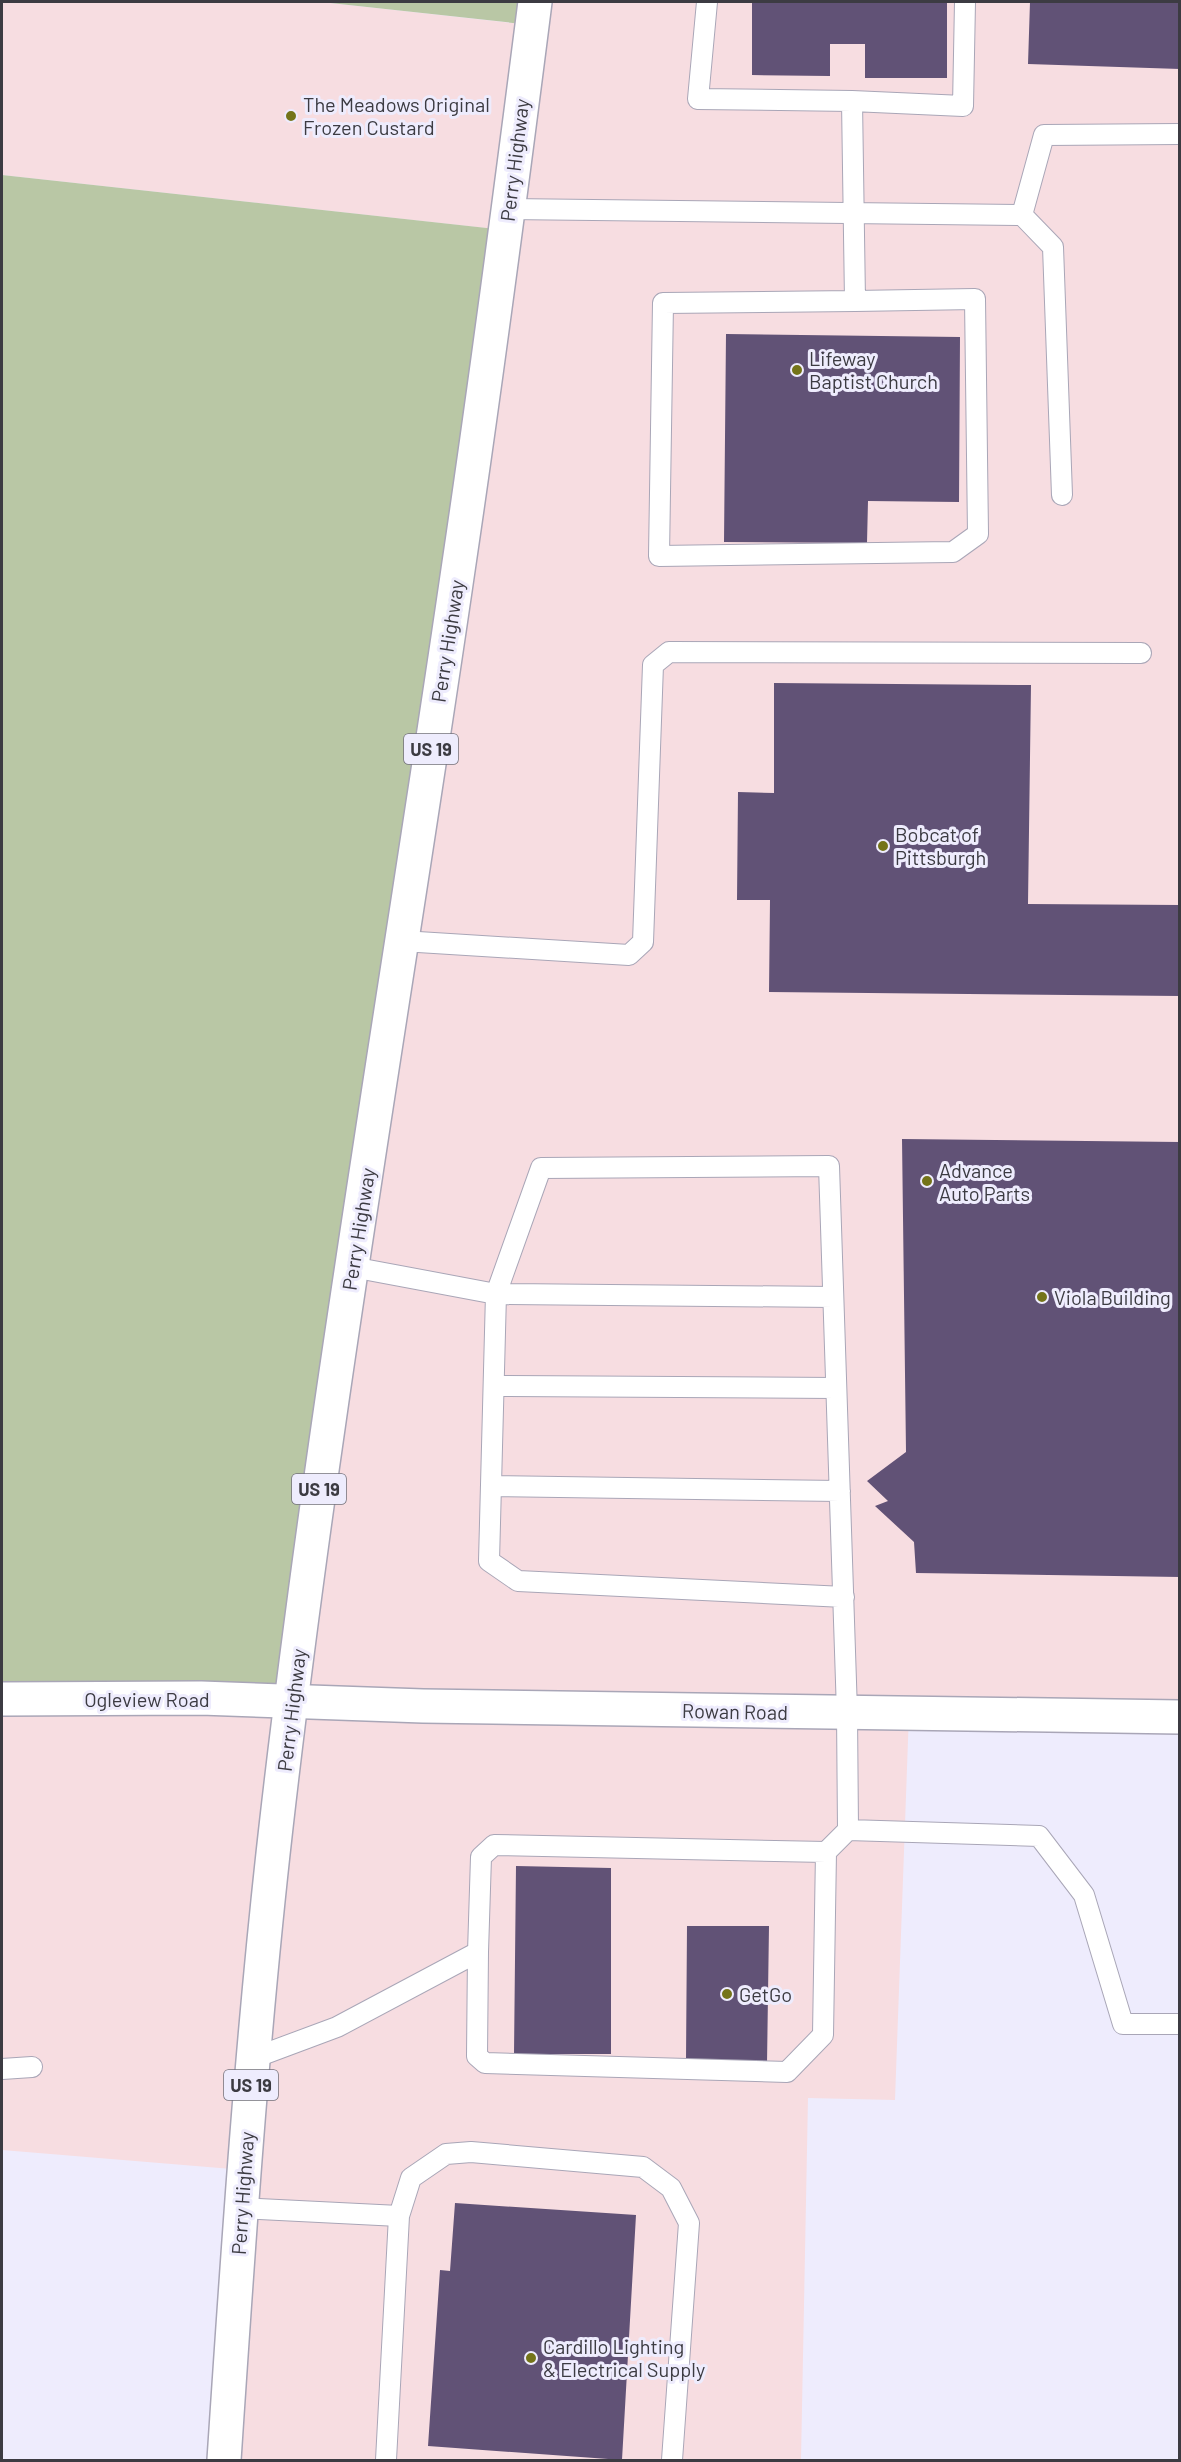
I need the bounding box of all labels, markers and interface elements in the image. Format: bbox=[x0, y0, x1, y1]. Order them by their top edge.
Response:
place label: The Meadows Original Frozen Custard bbox=[303, 92, 490, 139]
street label: Perry Highway bbox=[495, 97, 533, 223]
marker: The Meadows Original Frozen Custard bbox=[284, 109, 298, 123]
place label: Lifeway Baptist Church bbox=[809, 346, 938, 393]
marker: Lifeway Baptist Church bbox=[790, 363, 804, 377]
street label: Perry Highway bbox=[425, 578, 469, 704]
road number: US 19 bbox=[404, 734, 458, 764]
place label: Bobcat of Pittsburgh bbox=[895, 822, 986, 869]
marker: Bobcat of Pittsburgh bbox=[876, 839, 890, 853]
place label: Advance Auto Parts bbox=[939, 1158, 1030, 1205]
street label: Perry Highway bbox=[336, 1166, 380, 1292]
marker: Advance Auto Parts bbox=[920, 1174, 934, 1188]
place label: Viola Building bbox=[1054, 1285, 1171, 1309]
marker: Viola Building bbox=[1035, 1290, 1049, 1304]
road number: US 19 bbox=[292, 1474, 346, 1504]
street label: Perry Highway bbox=[272, 1647, 310, 1773]
street label: Ogleview Road bbox=[84, 1687, 210, 1711]
street label: Rowan Road bbox=[682, 1698, 788, 1724]
place label: GetGo bbox=[739, 1982, 792, 2006]
marker: GetGo bbox=[720, 1987, 734, 2001]
road number: US 19 bbox=[224, 2070, 278, 2100]
street label: Perry Highway bbox=[226, 2131, 258, 2255]
place label: Cardillo Lighting & Electrical Supply bbox=[543, 2334, 705, 2381]
marker: Cardillo Lighting & Electrical Supply bbox=[524, 2351, 538, 2365]

